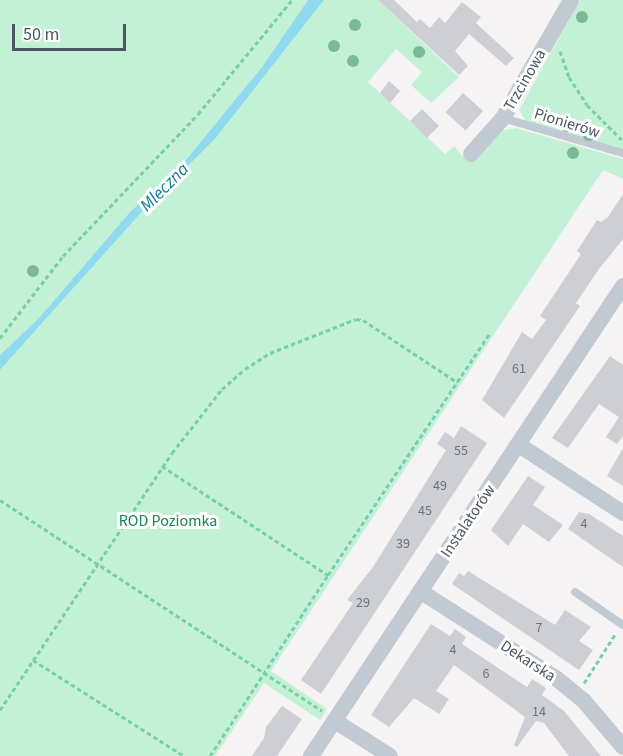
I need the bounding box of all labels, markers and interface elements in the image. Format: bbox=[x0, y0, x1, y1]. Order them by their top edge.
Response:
scale bar bbox=[15, 12, 129, 50]
text: 50 m bbox=[23, 22, 59, 47]
street label: Trzcinowa bbox=[500, 46, 550, 114]
street label: Pionierów bbox=[532, 104, 602, 142]
water label: Mleczna bbox=[136, 159, 194, 217]
house number: 61 bbox=[512, 361, 526, 377]
house number: 55 bbox=[454, 443, 468, 459]
house number: 49 bbox=[433, 478, 447, 494]
street label: Instalatorów bbox=[437, 481, 499, 561]
house number: 45 bbox=[418, 503, 432, 519]
park label: ROD Poziomka bbox=[119, 511, 217, 531]
house number: 4 bbox=[581, 516, 587, 532]
house number: 39 bbox=[396, 536, 410, 552]
house number: 29 bbox=[356, 595, 370, 611]
house number: 7 bbox=[536, 620, 542, 636]
street label: Dekarska bbox=[497, 636, 559, 686]
house number: 4 bbox=[450, 642, 456, 658]
house number: 6 bbox=[483, 666, 489, 682]
house number: 14 bbox=[532, 704, 546, 720]

